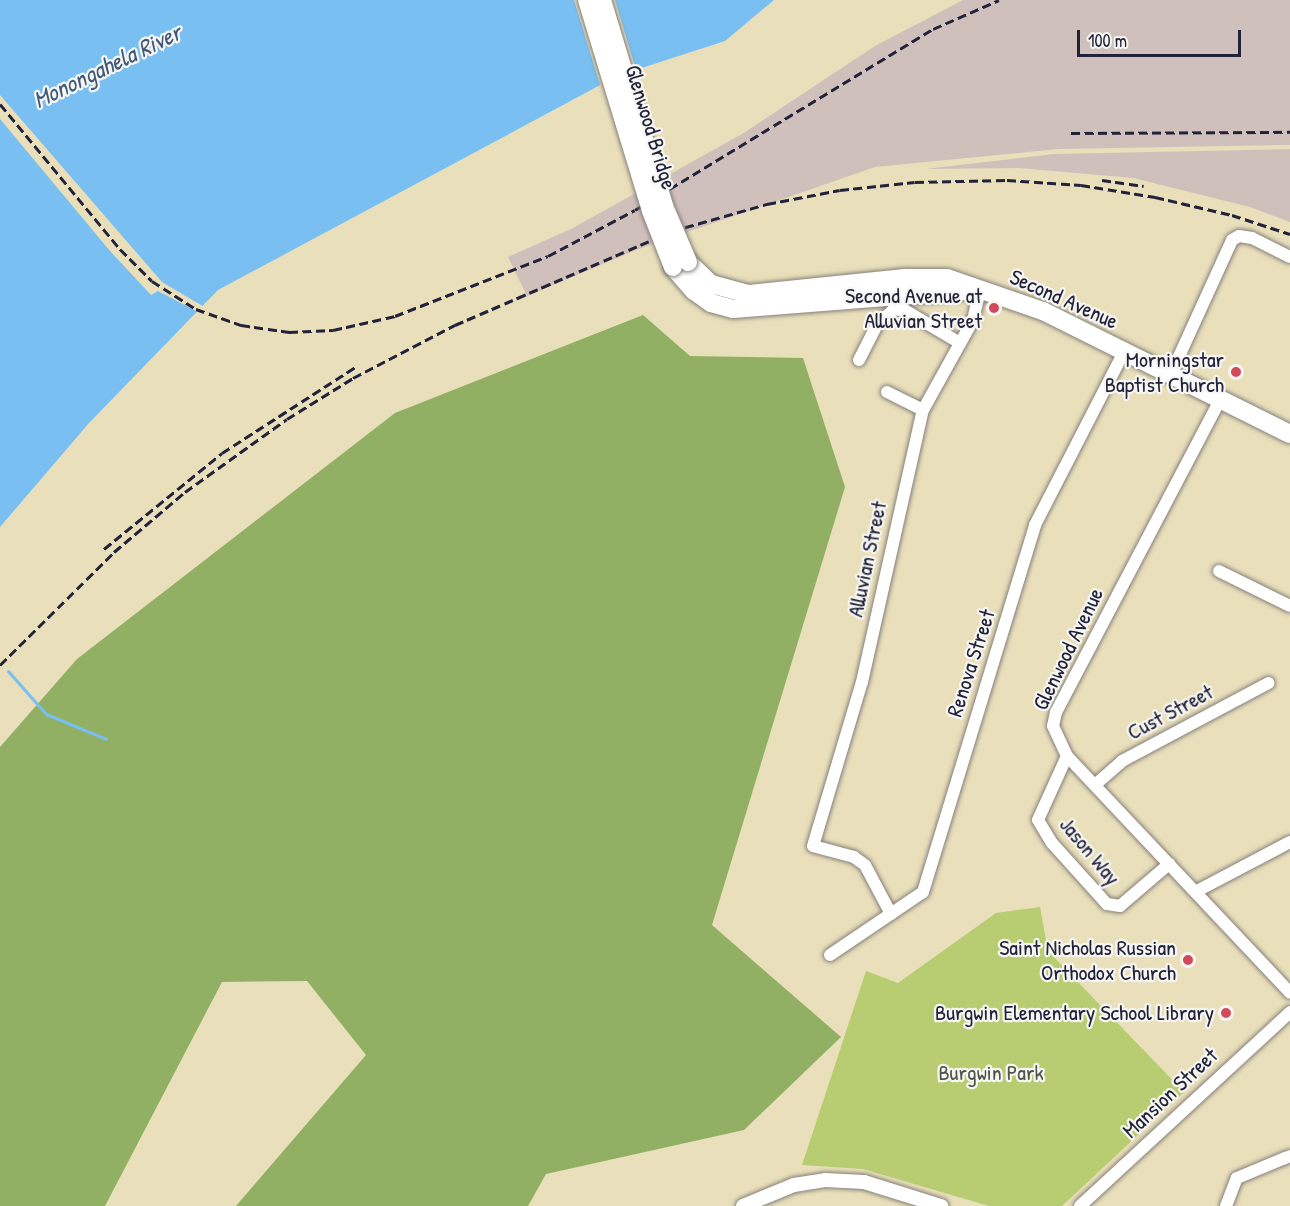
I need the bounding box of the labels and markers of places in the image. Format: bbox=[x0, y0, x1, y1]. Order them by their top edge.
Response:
place label: Second Avenue at Alluvian Street bbox=[845, 282, 982, 334]
marker: Second Avenue at Alluvian Street bbox=[987, 301, 1001, 315]
place label: Morningstar Baptist Church bbox=[1105, 346, 1224, 398]
marker: Morningstar Baptist Church bbox=[1229, 365, 1243, 379]
place label: Saint Nicholas Russian Orthodox Church bbox=[999, 934, 1176, 986]
marker: Saint Nicholas Russian Orthodox Church bbox=[1181, 953, 1195, 967]
place label: Burgwin Elementary School Library bbox=[935, 1000, 1214, 1026]
marker: Burgwin Elementary School Library bbox=[1219, 1006, 1233, 1020]

